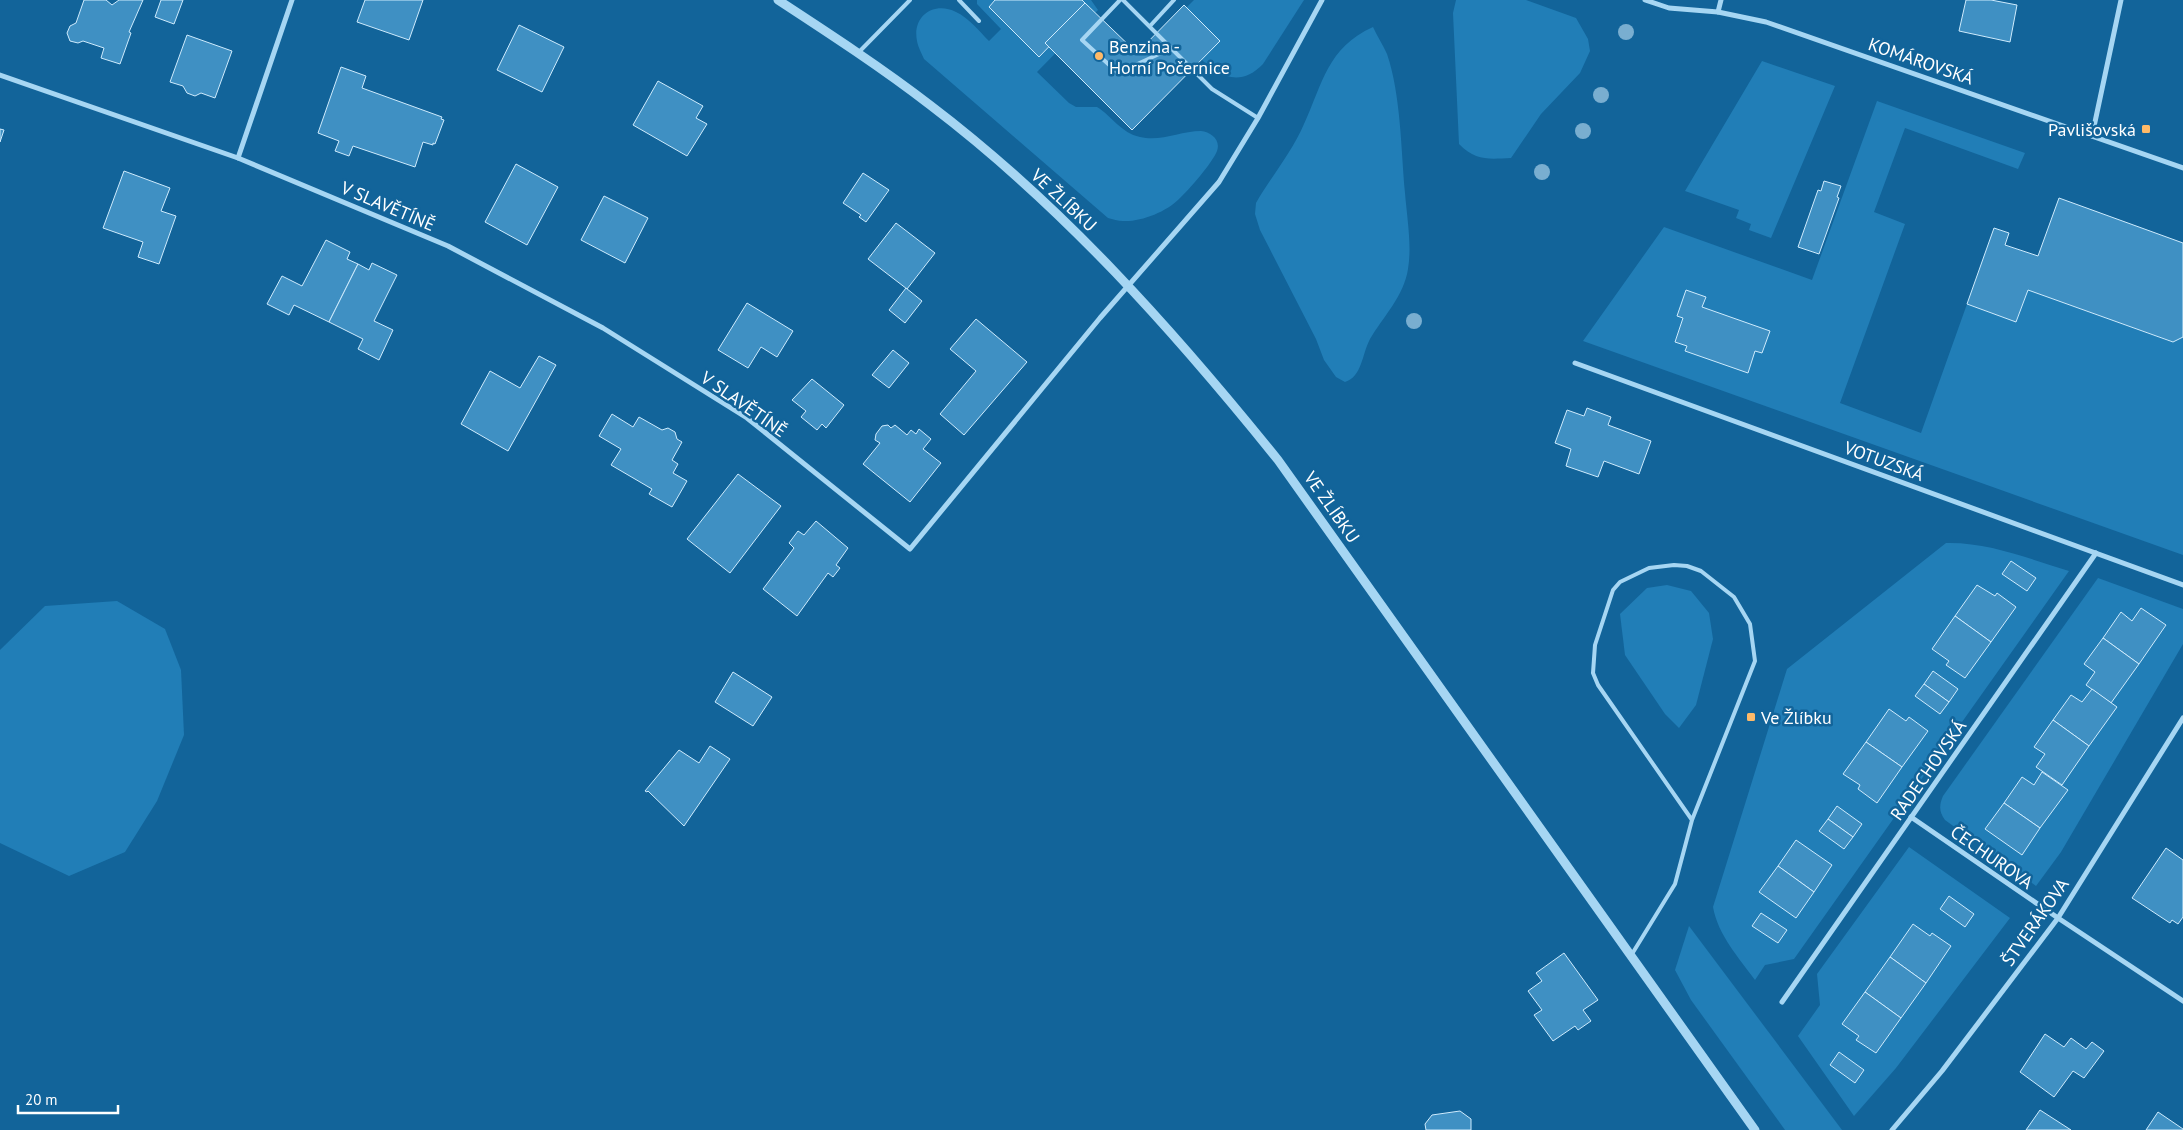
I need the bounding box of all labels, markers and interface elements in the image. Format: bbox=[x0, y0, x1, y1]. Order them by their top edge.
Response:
street label: KOMÁROVSKÁ bbox=[1865, 32, 1977, 90]
place label: Benzina - Horní Počernice bbox=[1109, 35, 1230, 79]
marker: Benzina - Horní Počernice bbox=[1093, 50, 1105, 62]
place label: Pavlišovská bbox=[2048, 118, 2136, 141]
marker: Pavlišovská bbox=[2140, 123, 2152, 135]
street label: VE ŽLÍBKU bbox=[1025, 163, 1102, 236]
street label: V SLAVĚTÍNĚ bbox=[337, 175, 439, 236]
street label: V SLAVĚTÍNĚ bbox=[696, 365, 792, 442]
street label: VOTUZSKÁ bbox=[1840, 436, 1927, 486]
street label: VE ŽLÍBKU bbox=[1299, 466, 1365, 547]
place label: Ve Žlíbku bbox=[1760, 706, 1832, 729]
marker: Ve Žlíbku bbox=[1745, 711, 1757, 723]
street label: RADECHOVSKÁ bbox=[1885, 715, 1971, 825]
street label: ČECHUROVA bbox=[1946, 820, 2038, 894]
street label: ŠTVERÁKOVA bbox=[1996, 873, 2074, 970]
scale bar bbox=[18, 1082, 118, 1114]
text: 20 m bbox=[25, 1090, 58, 1109]

